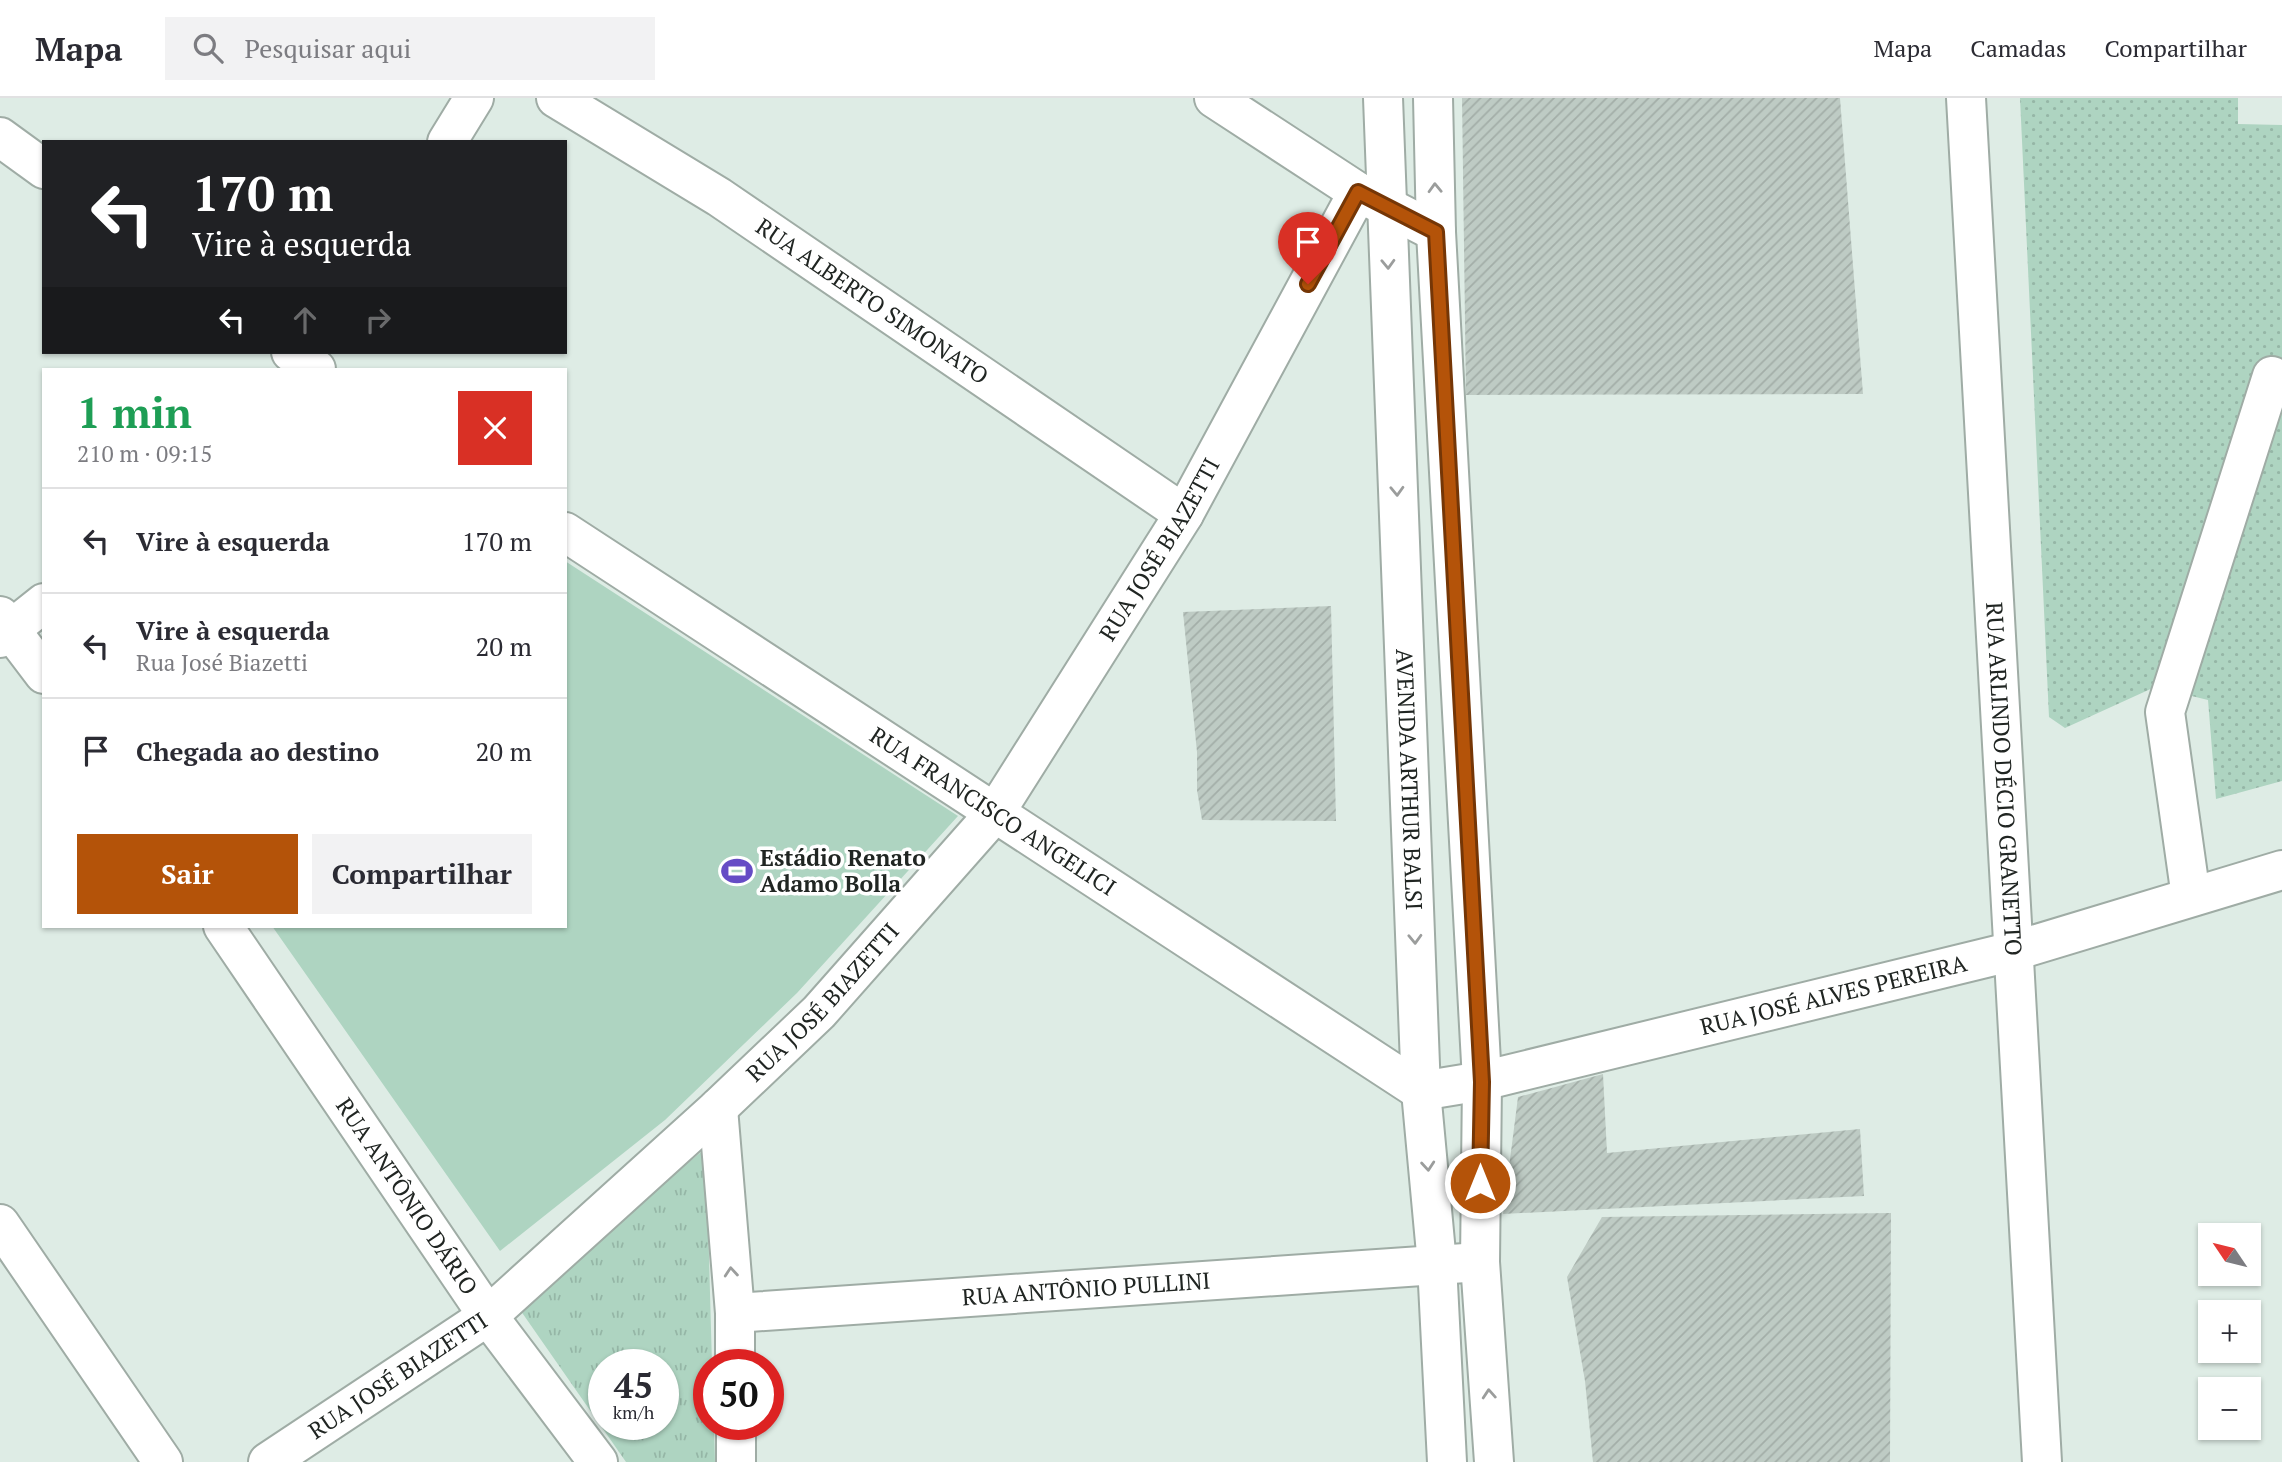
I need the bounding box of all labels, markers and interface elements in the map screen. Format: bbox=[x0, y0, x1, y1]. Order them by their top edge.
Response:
search box bbox=[165, 17, 655, 80]
text: Mapa bbox=[35, 27, 123, 70]
icon: search bbox=[189, 29, 227, 67]
text: Pesquisar aqui bbox=[245, 31, 411, 65]
text: Mapa bbox=[1874, 32, 1932, 64]
text: Camadas bbox=[1970, 32, 2066, 64]
text: Compartilhar bbox=[2104, 32, 2247, 64]
text: 170 m bbox=[192, 160, 334, 225]
icon: left bbox=[77, 168, 168, 259]
one-way arrow bbox=[1428, 182, 1443, 193]
street label: RUA ALBERTO SIMONATO bbox=[750, 211, 995, 391]
pin bbox=[1278, 212, 1338, 284]
text: Vire à esquerda bbox=[192, 223, 412, 265]
icon: arrive bbox=[1289, 223, 1327, 261]
one-way arrow bbox=[1381, 259, 1396, 270]
icon: left bbox=[213, 301, 251, 339]
icon: ahead bbox=[286, 301, 324, 339]
icon: right bbox=[359, 301, 397, 339]
text: 1 min bbox=[77, 384, 192, 440]
button: close bbox=[458, 391, 532, 465]
text: 210 m · 09:15 bbox=[77, 438, 212, 469]
street label: RUA JOSÉ BIAZETTI bbox=[1092, 452, 1226, 646]
one-way arrow bbox=[1390, 486, 1405, 497]
icon: left bbox=[77, 522, 115, 560]
text: Vire à esquerda bbox=[136, 524, 330, 558]
text: 170 m bbox=[462, 524, 532, 558]
street label: RUA ARLINDO DÉCIO GRANETTO bbox=[1979, 601, 2030, 957]
text: Vire à esquerda bbox=[136, 613, 330, 647]
icon: left bbox=[77, 627, 115, 665]
text: 20 m bbox=[476, 629, 532, 663]
text: Rua José Biazetti bbox=[136, 647, 308, 678]
street label: AVENIDA ARTHUR BALSI bbox=[1389, 648, 1430, 911]
street label: RUA FRANCISCO ANGELICI bbox=[864, 719, 1122, 903]
icon: arrive bbox=[77, 732, 115, 770]
text: Chegada ao destino bbox=[136, 734, 379, 768]
text: 20 m bbox=[476, 734, 532, 768]
button: Sair bbox=[77, 834, 298, 914]
button: Compartilhar bbox=[312, 834, 532, 914]
place label: Estádio Renato Adamo Bolla bbox=[760, 842, 926, 899]
sports icon: Estádio Renato Adamo Bolla bbox=[720, 854, 754, 888]
street label: RUA JOSÉ BIAZETTI bbox=[739, 916, 906, 1088]
one-way arrow bbox=[1408, 934, 1423, 945]
street label: RUA JOSÉ ALVES PEREIRA bbox=[1697, 947, 1970, 1042]
street label: RUA ANTÔNIO DÁRIO bbox=[329, 1092, 485, 1301]
position arrow bbox=[1443, 1146, 1517, 1220]
one-way arrow bbox=[1420, 1161, 1435, 1172]
north arrow bbox=[2198, 1223, 2261, 1286]
map controls bbox=[2198, 1223, 2261, 1440]
street label: RUA ANTÔNIO PULLINI bbox=[961, 1264, 1211, 1312]
one-way arrow bbox=[724, 1267, 739, 1278]
button: + bbox=[2198, 1300, 2261, 1363]
street label: RUA JOSÉ BIAZETTI bbox=[302, 1305, 493, 1446]
speed limit sign: 50 bbox=[693, 1349, 784, 1440]
text: 45 bbox=[614, 1362, 653, 1408]
button: − bbox=[2198, 1377, 2261, 1440]
one-way arrow bbox=[1482, 1388, 1497, 1399]
text: km/h bbox=[613, 1400, 654, 1424]

